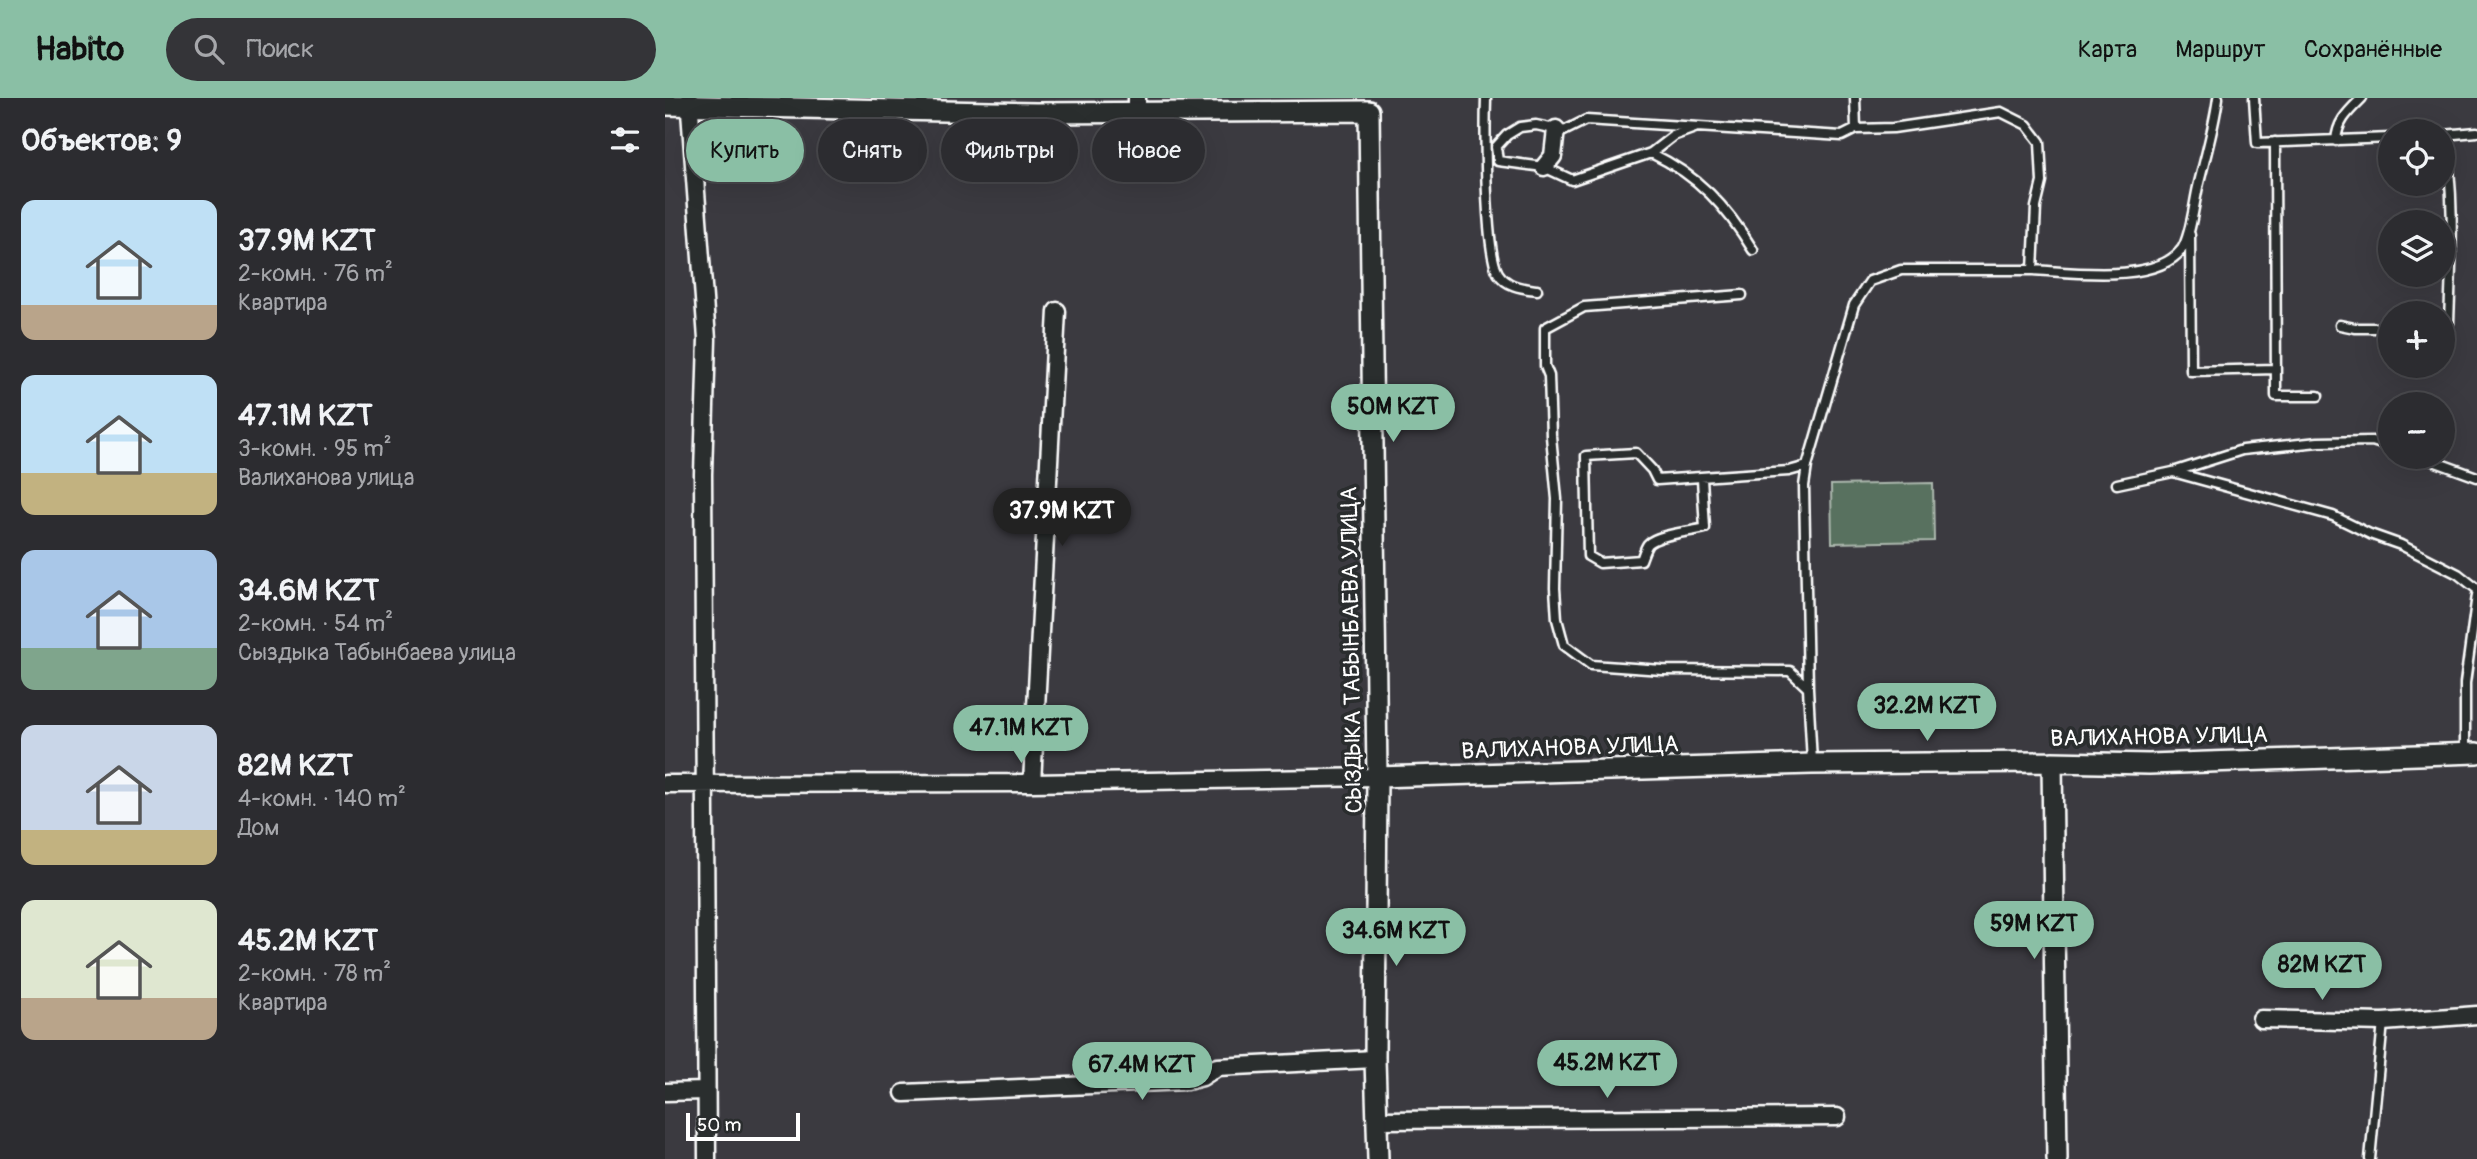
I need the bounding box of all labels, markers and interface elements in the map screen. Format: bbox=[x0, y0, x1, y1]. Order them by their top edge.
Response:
search box bbox=[166, 18, 656, 81]
text: Habito bbox=[35, 29, 124, 70]
icon: search bbox=[190, 30, 228, 68]
text: Поиск bbox=[246, 33, 314, 65]
text: Карта bbox=[2078, 35, 2137, 64]
text: Маршрут bbox=[2175, 35, 2266, 64]
text: Сохранённые bbox=[2304, 35, 2442, 64]
chip: Купить bbox=[686, 119, 804, 182]
chip: Снять bbox=[818, 119, 927, 182]
chip: Фильтры bbox=[941, 119, 1078, 182]
chip: Новое bbox=[1092, 119, 1205, 182]
map controls bbox=[2378, 119, 2455, 469]
button: locate bbox=[2378, 119, 2455, 196]
icon: filters bbox=[606, 121, 644, 159]
text: Объектов: 9 bbox=[21, 122, 182, 159]
button: layers bbox=[2378, 210, 2455, 287]
text: 37.9M KZT bbox=[238, 222, 376, 259]
icon: home bbox=[77, 228, 161, 312]
text: 2-комн. · 76 m² bbox=[238, 259, 393, 288]
text: Квартира bbox=[238, 288, 327, 317]
button: + bbox=[2378, 301, 2455, 378]
pin: 50M KZT bbox=[1328, 384, 1458, 444]
text: 50M KZT bbox=[1347, 392, 1439, 421]
button: − bbox=[2378, 392, 2455, 469]
text: 47.1M KZT bbox=[238, 397, 373, 434]
icon: home bbox=[77, 403, 161, 487]
text: 3-комн. · 95 m² bbox=[238, 434, 392, 463]
text: Валиханова улица bbox=[238, 463, 414, 492]
street label: СЫЗДЫКА ТАБЫНБАЕВА УЛИЦА bbox=[1334, 486, 1369, 814]
pin: 37.9M KZT bbox=[982, 489, 1142, 548]
text: 37.9M KZT bbox=[1009, 496, 1115, 525]
text: 34.6M KZT bbox=[238, 572, 379, 609]
icon: home bbox=[77, 578, 161, 662]
text: 2-комн. · 54 m² bbox=[238, 609, 393, 638]
text: Сыздыка Табынбаева улица bbox=[238, 638, 516, 667]
pin: 32.2M KZT bbox=[1847, 684, 2007, 743]
text: 32.2M KZT bbox=[1873, 691, 1981, 720]
pin: 47.1M KZT bbox=[941, 706, 1101, 765]
text: 47.1M KZT bbox=[969, 713, 1073, 742]
street label: ВАЛИХАНОВА УЛИЦА bbox=[2050, 720, 2268, 753]
street label: ВАЛИХАНОВА УЛИЦА bbox=[1461, 729, 1679, 766]
text: 82M KZT bbox=[238, 747, 353, 784]
icon: home bbox=[77, 753, 161, 837]
text: 4-комн. · 140 m² bbox=[238, 784, 406, 813]
text: Дом bbox=[238, 813, 279, 842]
pin: 59M KZT bbox=[1969, 902, 2099, 961]
pin: 34.6M KZT bbox=[1316, 908, 1476, 968]
text: 59M KZT bbox=[1990, 909, 2078, 938]
text: 34.6M KZT bbox=[1342, 916, 1450, 945]
text: 45.2M KZT bbox=[238, 922, 378, 959]
icon: home bbox=[77, 928, 161, 1012]
pin: 82M KZT bbox=[2257, 942, 2387, 1002]
text: 82M KZT bbox=[2278, 950, 2366, 979]
text: 2-комн. · 78 m² bbox=[238, 959, 391, 988]
text: Квартира bbox=[238, 988, 327, 1017]
pin: 45.2M KZT bbox=[1527, 1040, 1687, 1100]
pin: 67.4M KZT bbox=[1062, 1042, 1222, 1102]
text: 45.2M KZT bbox=[1553, 1048, 1661, 1077]
text: 67.4M KZT bbox=[1088, 1050, 1196, 1079]
scale bar bbox=[686, 1110, 800, 1142]
text: 50 m bbox=[697, 1113, 741, 1137]

